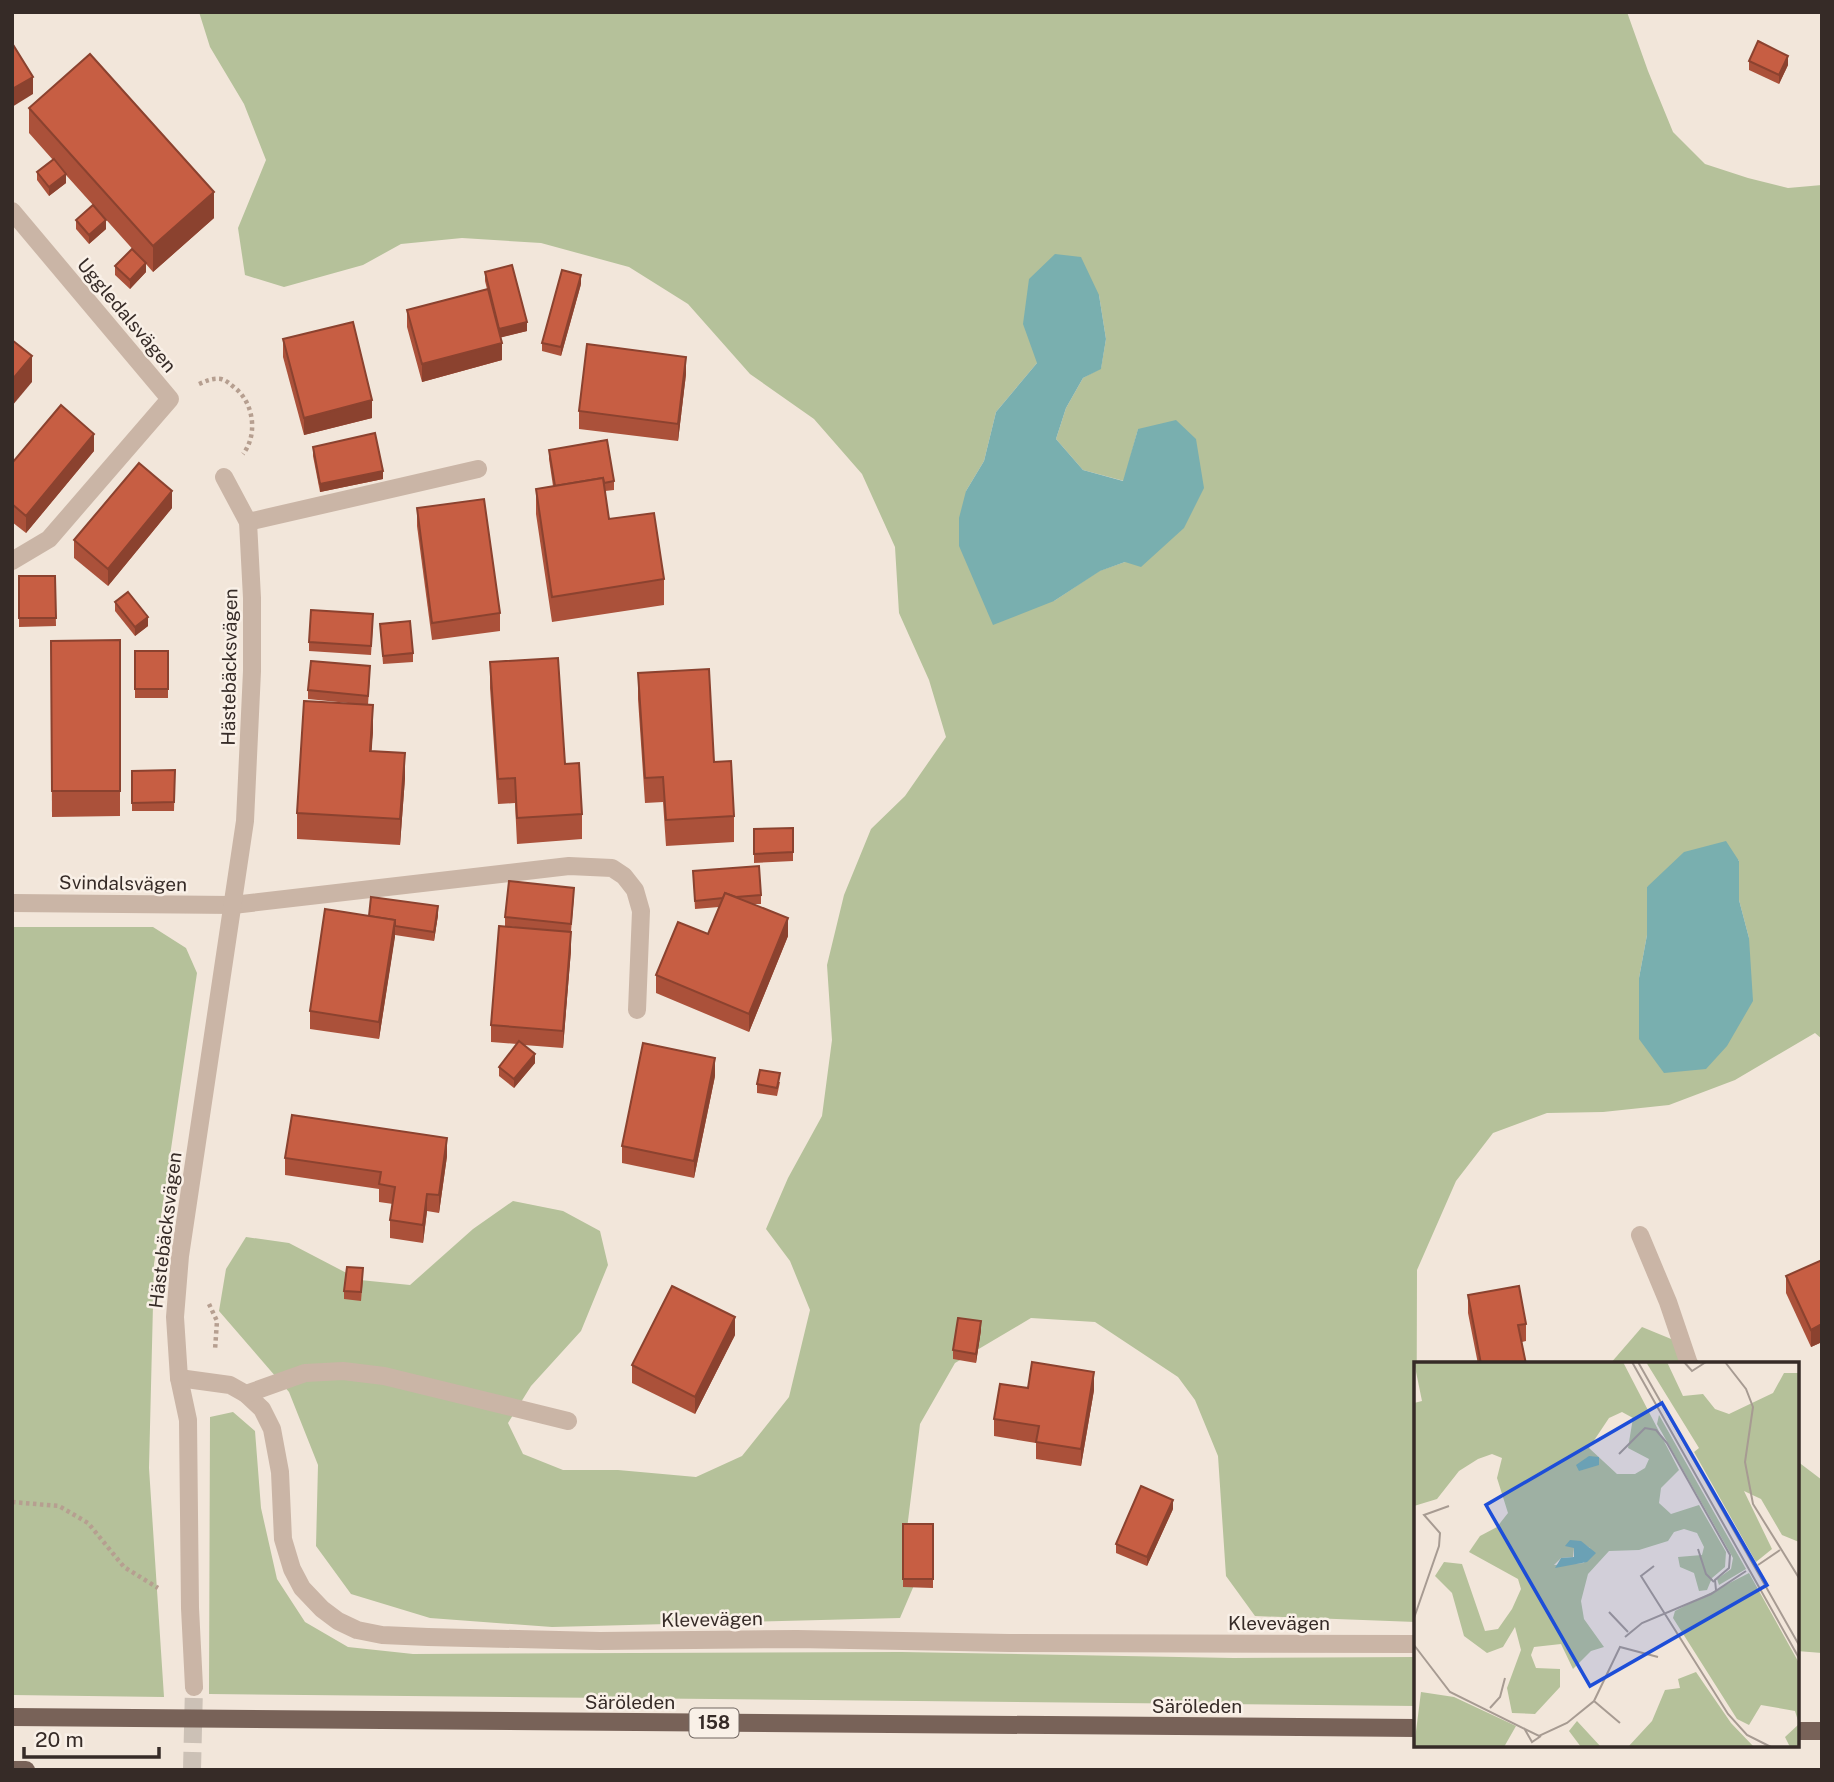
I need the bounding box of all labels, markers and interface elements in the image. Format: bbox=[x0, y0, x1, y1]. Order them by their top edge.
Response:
street label: Uggledalsvägen bbox=[73, 253, 181, 377]
street label: Hästebäcksvägen bbox=[217, 588, 241, 746]
street label: Svindalsvägen bbox=[59, 871, 187, 895]
street label: Hästebäcksvägen bbox=[145, 1151, 185, 1309]
inset map bbox=[1414, 1362, 1799, 1747]
street label: Klevevägen bbox=[661, 1607, 763, 1631]
street label: Klevevägen bbox=[1228, 1612, 1330, 1634]
street label: Säröleden bbox=[585, 1691, 675, 1713]
street label: Säröleden bbox=[1152, 1695, 1242, 1717]
road number: 158 bbox=[690, 1708, 738, 1738]
scale bar bbox=[24, 1716, 159, 1760]
text: 20 m bbox=[35, 1727, 84, 1752]

